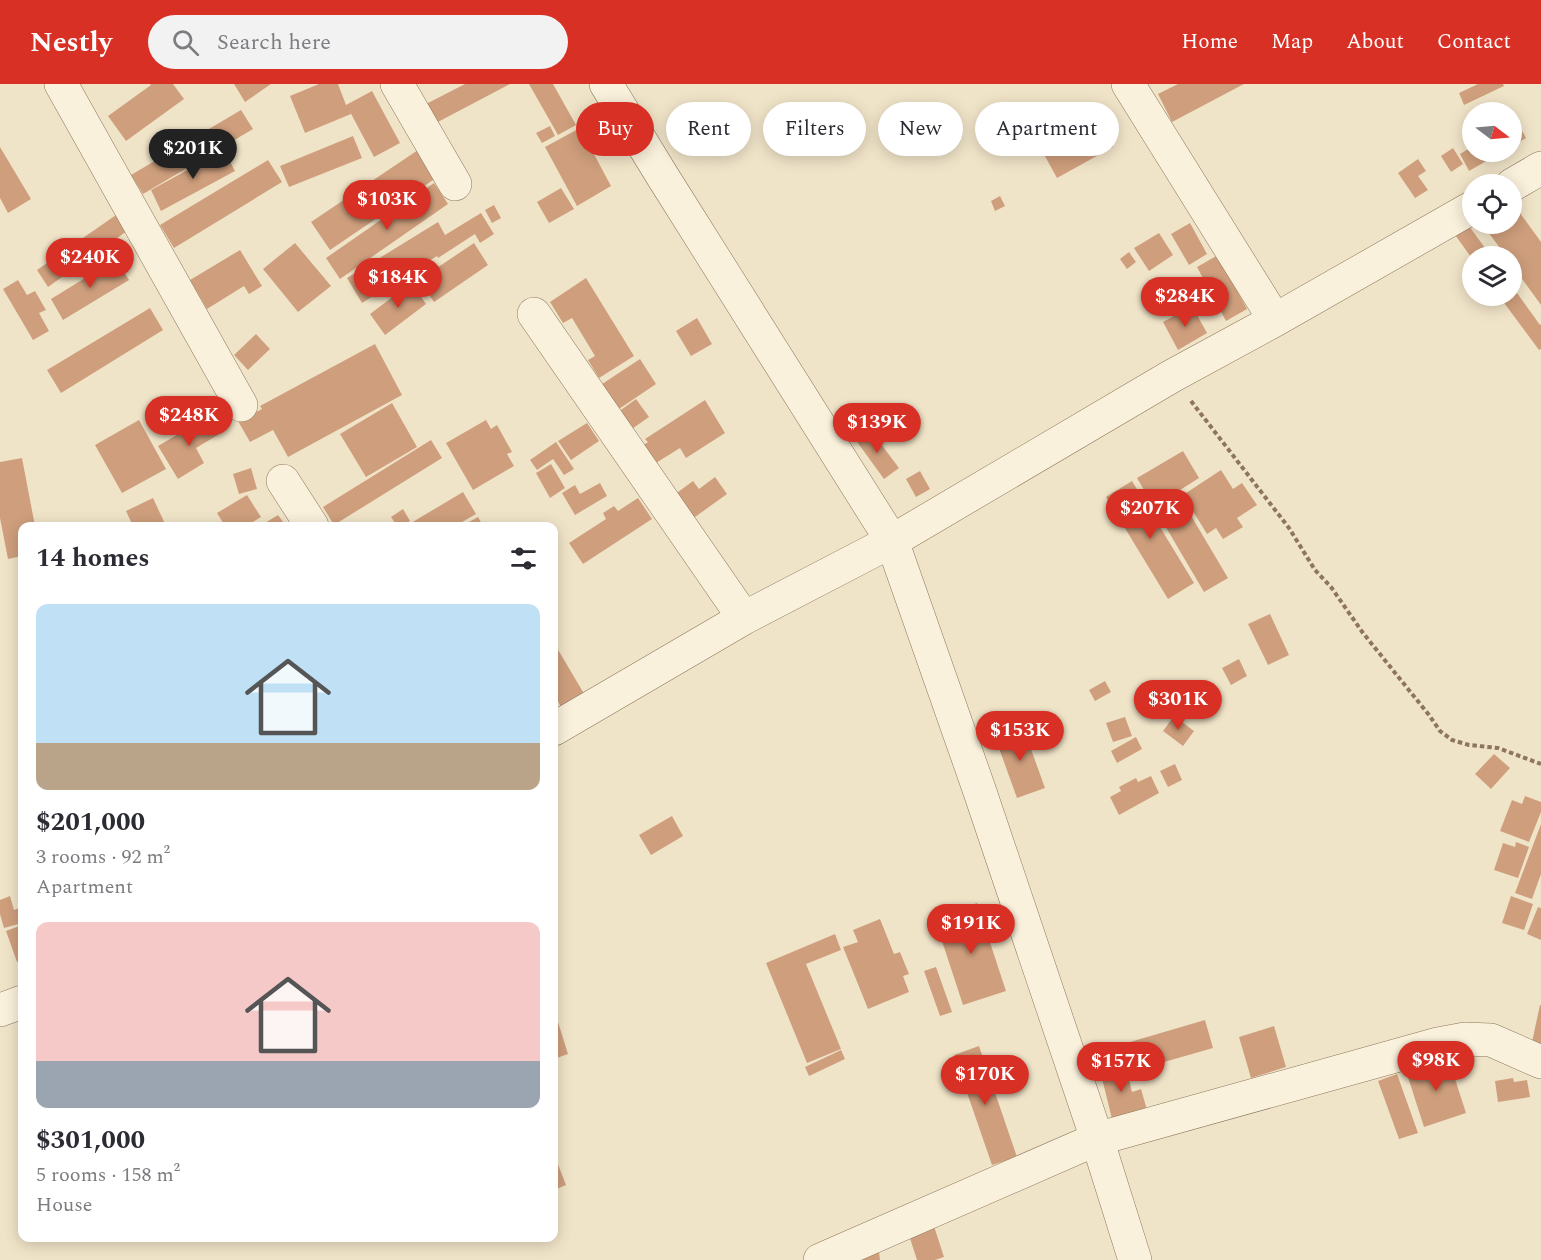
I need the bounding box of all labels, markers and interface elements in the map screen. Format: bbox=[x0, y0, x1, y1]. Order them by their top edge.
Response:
search box bbox=[148, 15, 568, 69]
text: Nestly bbox=[30, 21, 112, 64]
icon: search bbox=[169, 26, 202, 59]
text: Search here bbox=[217, 26, 331, 59]
text: Home bbox=[1181, 26, 1238, 58]
text: Map bbox=[1271, 26, 1313, 58]
text: About bbox=[1346, 26, 1404, 58]
text: Contact bbox=[1437, 26, 1511, 58]
chip: Buy bbox=[576, 102, 654, 156]
chip: Rent bbox=[666, 102, 751, 156]
chip: Filters bbox=[763, 102, 866, 156]
chip: New bbox=[878, 102, 963, 156]
chip: Apartment bbox=[975, 102, 1119, 156]
north arrow bbox=[1462, 102, 1522, 162]
map controls bbox=[1462, 102, 1522, 306]
pin: $201K bbox=[151, 129, 235, 180]
text: $201K bbox=[163, 133, 223, 163]
button: locate bbox=[1462, 174, 1522, 234]
pin: $103K bbox=[345, 180, 429, 231]
text: $103K bbox=[357, 184, 417, 214]
pin: $240K bbox=[48, 238, 132, 289]
text: $240K bbox=[60, 242, 120, 272]
button: layers bbox=[1462, 246, 1522, 306]
pin: $184K bbox=[356, 258, 440, 309]
text: $184K bbox=[368, 262, 428, 292]
pin: $284K bbox=[1143, 277, 1227, 328]
text: $284K bbox=[1155, 281, 1215, 311]
pin: $248K bbox=[147, 396, 231, 447]
text: $248K bbox=[159, 400, 219, 430]
pin: $139K bbox=[835, 403, 919, 454]
text: $139K bbox=[847, 407, 907, 437]
pin: $207K bbox=[1108, 489, 1192, 540]
text: $207K bbox=[1120, 493, 1180, 523]
text: 14 homes bbox=[36, 538, 150, 578]
icon: filters bbox=[507, 542, 540, 575]
icon: home bbox=[234, 643, 342, 751]
pin: $301K bbox=[1136, 680, 1220, 731]
text: $301K bbox=[1148, 684, 1208, 714]
pin: $153K bbox=[978, 711, 1062, 762]
text: $153K bbox=[990, 715, 1050, 745]
text: $201,000 bbox=[36, 802, 145, 842]
text: 3 rooms · 92 m² bbox=[36, 842, 170, 872]
text: Apartment bbox=[36, 872, 133, 902]
pin: $191K bbox=[929, 904, 1013, 955]
text: $191K bbox=[941, 908, 1001, 938]
icon: home bbox=[234, 961, 342, 1069]
pin: $98K bbox=[1400, 1041, 1472, 1092]
pin: $157K bbox=[1079, 1042, 1163, 1093]
text: $98K bbox=[1411, 1045, 1461, 1075]
text: $157K bbox=[1091, 1046, 1151, 1076]
pin: $170K bbox=[943, 1055, 1027, 1106]
text: $170K bbox=[955, 1059, 1015, 1089]
text: $301,000 bbox=[36, 1120, 145, 1160]
text: 5 rooms · 158 m² bbox=[36, 1160, 180, 1190]
text: House bbox=[36, 1190, 93, 1220]

